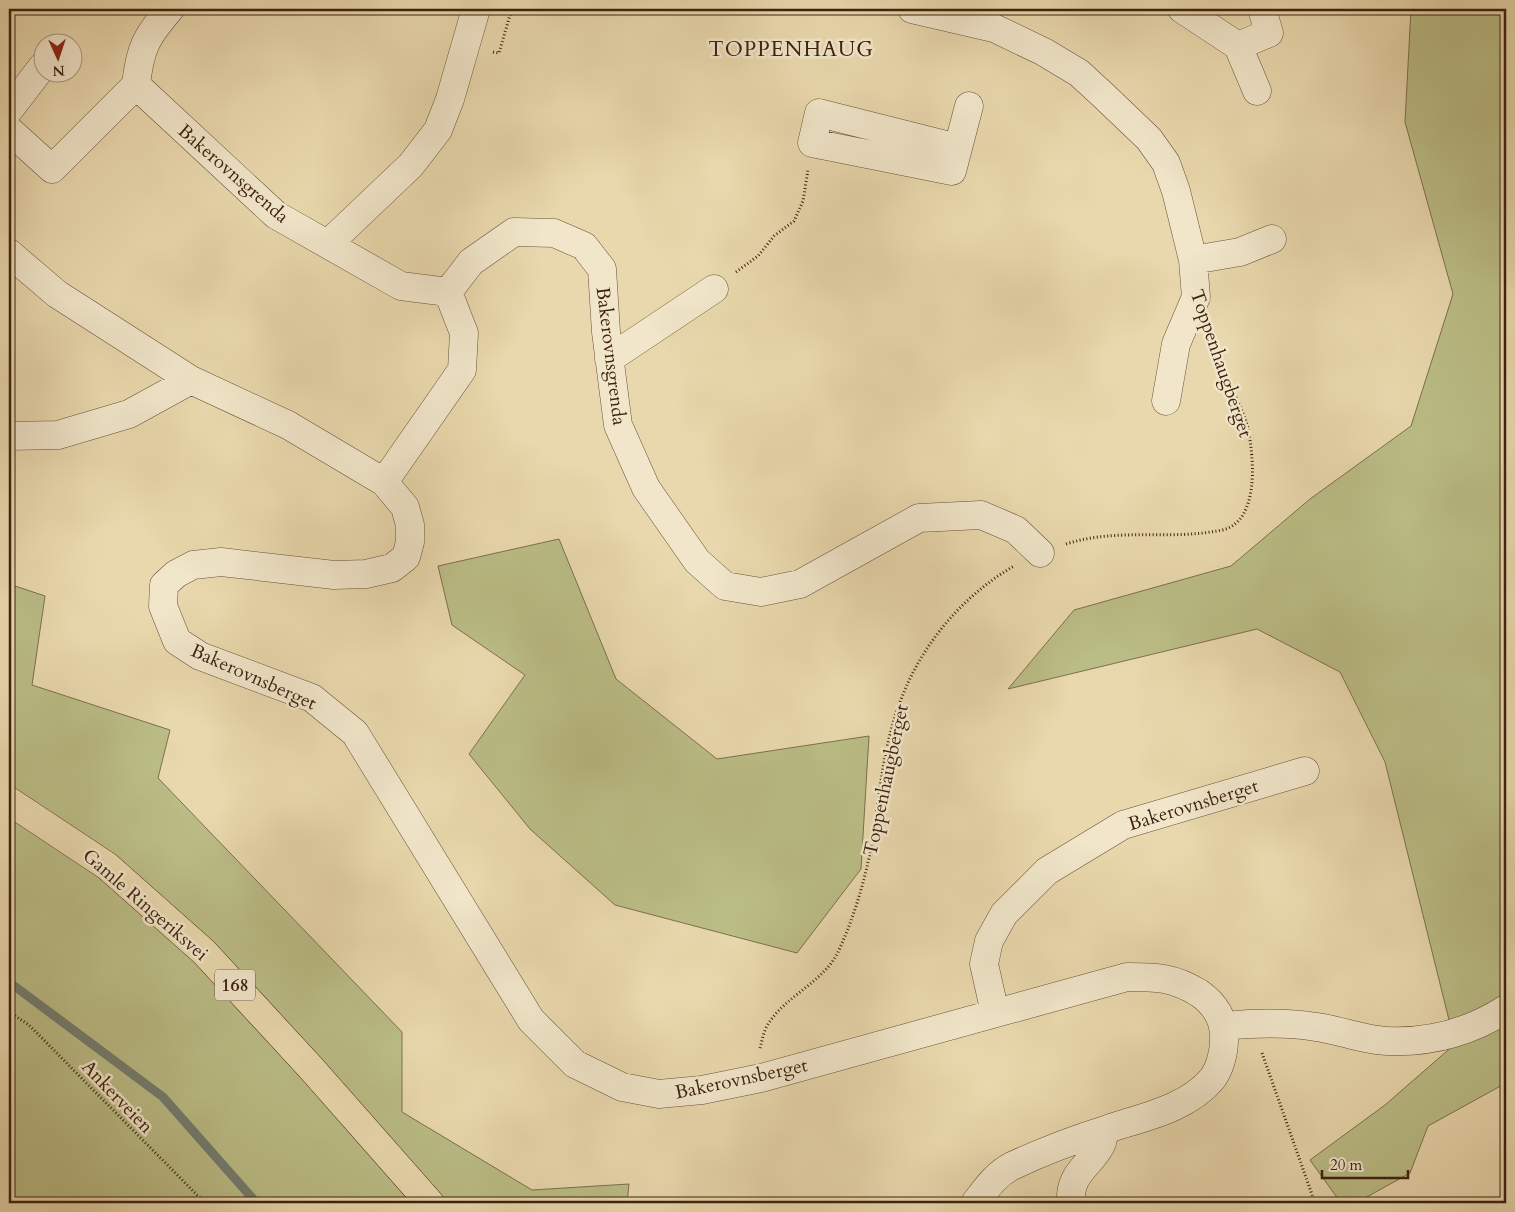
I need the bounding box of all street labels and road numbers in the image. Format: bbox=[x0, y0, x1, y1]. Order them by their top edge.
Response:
street label: Bakerovnsgrenda bbox=[172, 118, 294, 229]
street label: Bakerovnsgrenda bbox=[590, 285, 632, 427]
street label: Toppenhaugberget bbox=[1184, 286, 1259, 441]
street label: Bakerovnsberget bbox=[187, 638, 321, 716]
street label: Toppenhaugberget bbox=[857, 702, 915, 859]
street label: Bakerovnsberget bbox=[1125, 773, 1262, 837]
street label: Gamle Ringeriksvei bbox=[77, 843, 214, 967]
road number: 168 bbox=[215, 970, 255, 1000]
street label: Bakerovnsberget bbox=[673, 1052, 810, 1106]
street label: Ankerveien bbox=[76, 1054, 159, 1139]

